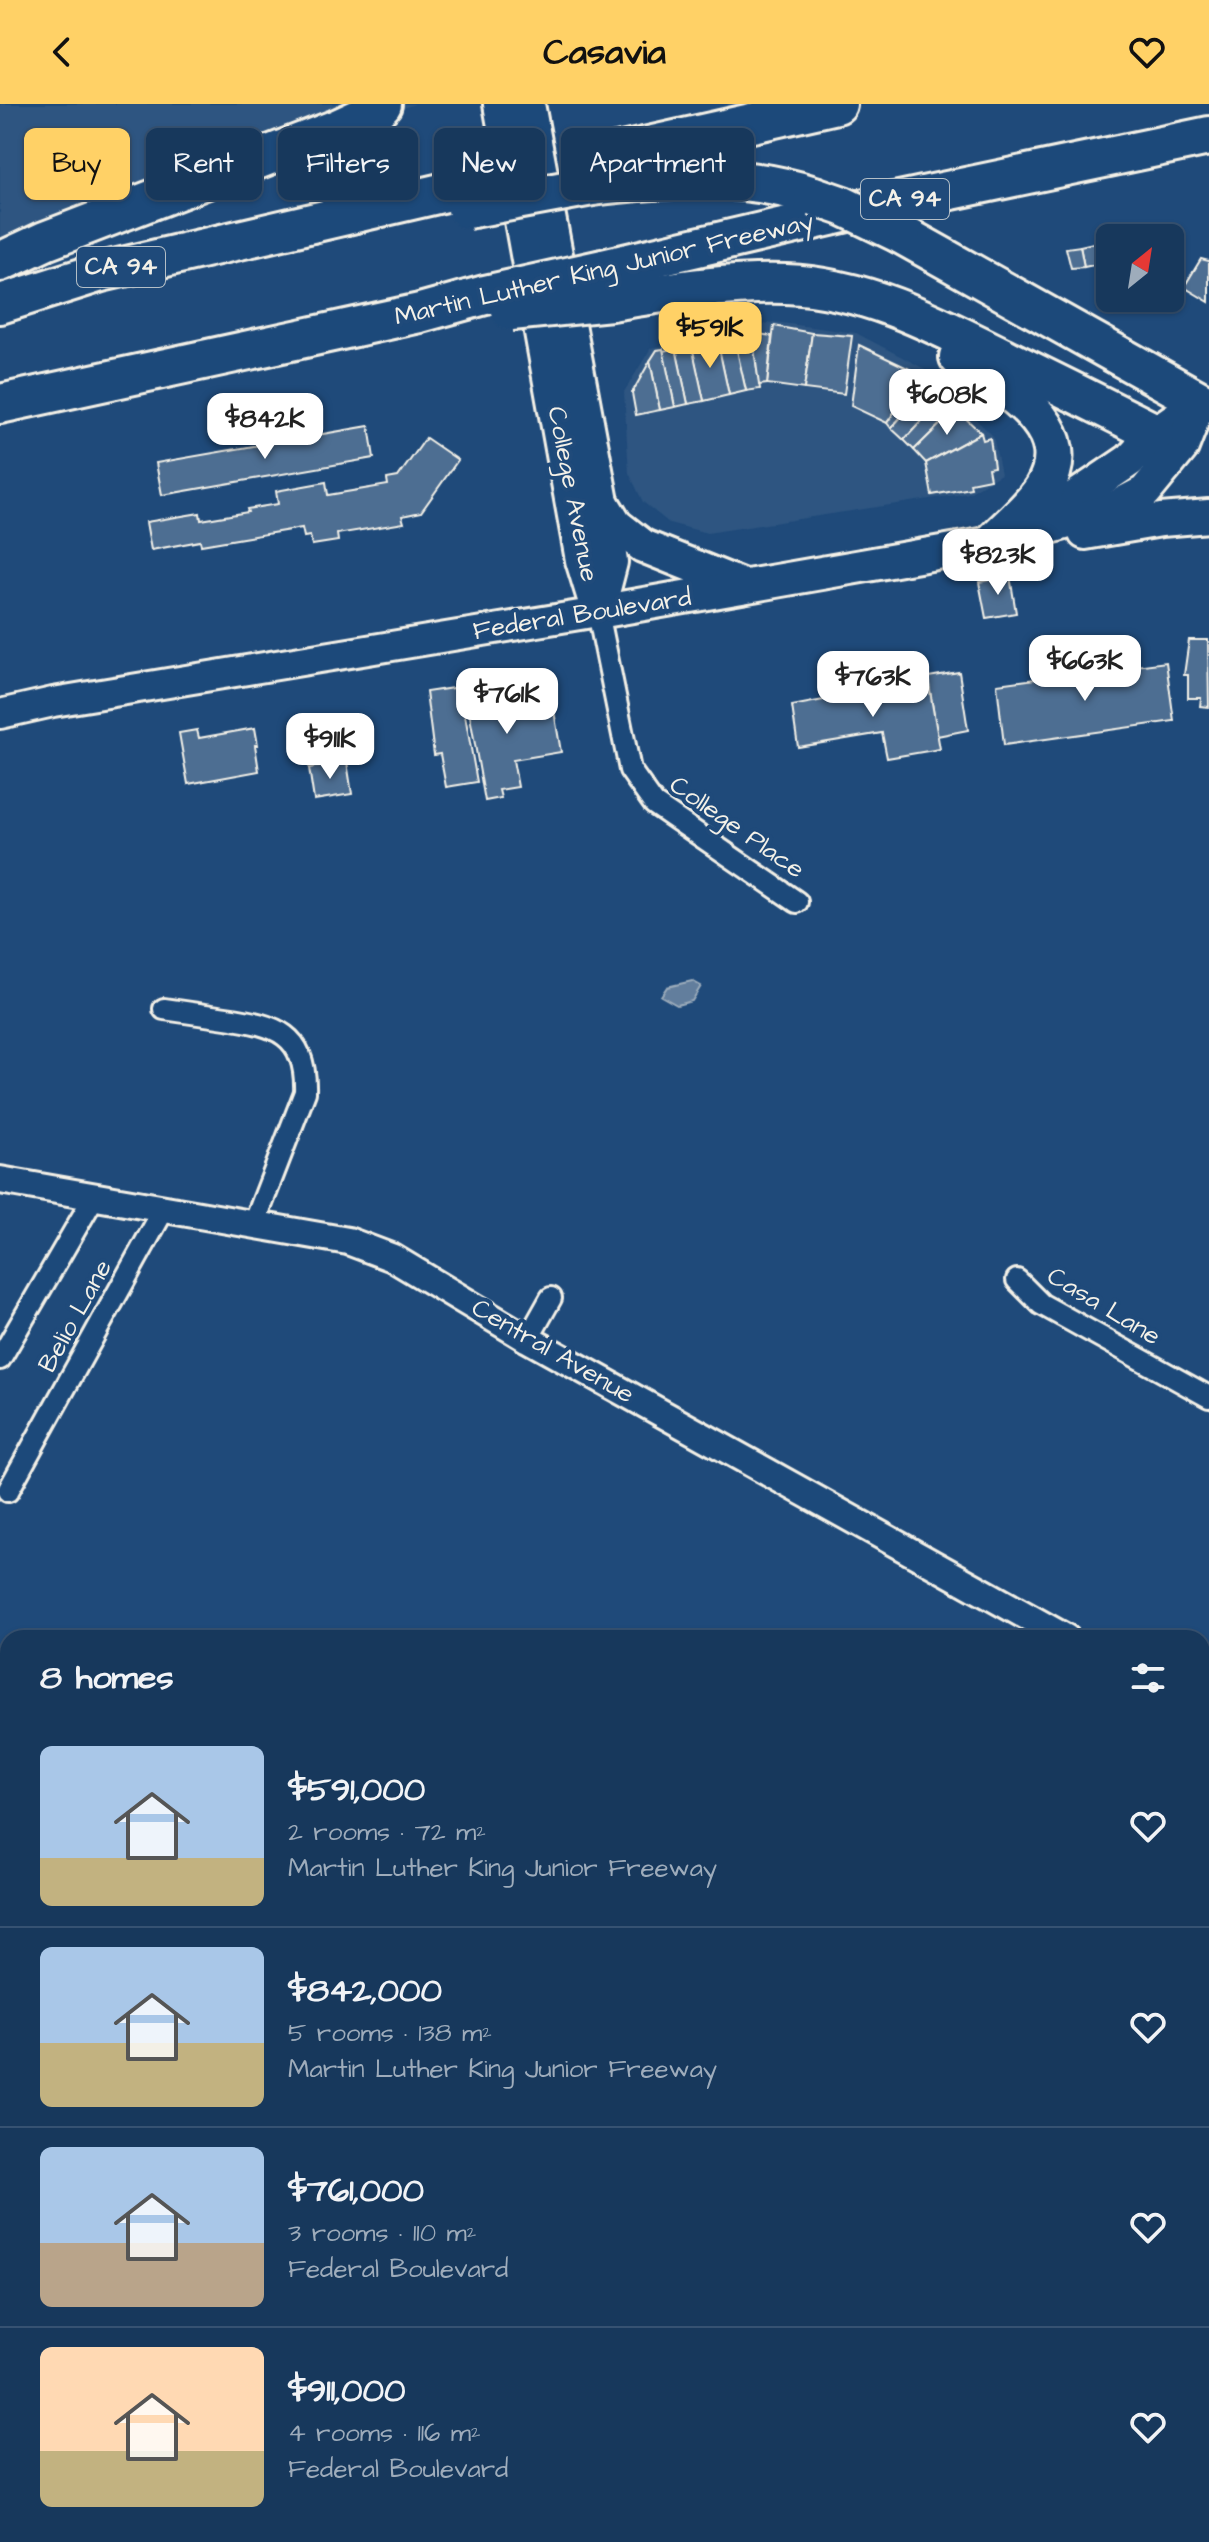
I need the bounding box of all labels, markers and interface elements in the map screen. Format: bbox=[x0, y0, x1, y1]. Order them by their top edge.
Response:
text: Casavia bbox=[543, 27, 666, 78]
icon: back bbox=[40, 30, 84, 74]
icon: heart bbox=[1125, 30, 1169, 74]
chip: Buy bbox=[24, 128, 130, 200]
chip: Rent bbox=[146, 128, 262, 200]
chip: Filters bbox=[278, 128, 418, 200]
chip: New bbox=[434, 128, 545, 200]
chip: Apartment bbox=[561, 128, 754, 200]
road number: CA 94 bbox=[861, 179, 949, 219]
street label: Martin Luther King Junior Freeway bbox=[391, 203, 818, 337]
north arrow bbox=[1096, 224, 1184, 312]
map controls bbox=[1096, 224, 1184, 312]
road number: CA 94 bbox=[77, 247, 165, 287]
pin: $591K bbox=[654, 302, 766, 370]
text: $591K bbox=[677, 310, 743, 346]
pin: $608K bbox=[891, 369, 1003, 437]
text: $608K bbox=[907, 377, 987, 413]
pin: $842K bbox=[209, 393, 321, 461]
text: $842K bbox=[225, 401, 305, 437]
street label: College Avenue bbox=[536, 403, 608, 585]
pin: $823K bbox=[942, 529, 1054, 597]
text: $823K bbox=[960, 537, 1036, 573]
street label: Federal Boulevard bbox=[470, 579, 694, 649]
pin: $663K bbox=[1029, 635, 1141, 703]
text: $663K bbox=[1047, 643, 1123, 679]
pin: $763K bbox=[817, 651, 929, 719]
text: $763K bbox=[835, 659, 911, 695]
pin: $761K bbox=[451, 668, 563, 736]
text: $761K bbox=[474, 676, 540, 712]
pin: $911K bbox=[274, 713, 386, 781]
text: $911K bbox=[304, 721, 356, 757]
street label: College Place bbox=[661, 767, 812, 889]
street label: Belio Lane bbox=[29, 1253, 121, 1379]
street label: Casa Lane bbox=[1040, 1258, 1168, 1354]
street label: Central Avenue bbox=[465, 1290, 641, 1412]
text: 8 homes bbox=[40, 1654, 174, 1702]
icon: filters bbox=[1126, 1656, 1170, 1700]
text: $591,000 bbox=[288, 1766, 425, 1814]
icon: home bbox=[104, 1778, 200, 1874]
icon: heart bbox=[1126, 1804, 1170, 1848]
text: 2 rooms · 72 m² bbox=[288, 1814, 486, 1850]
text: Martin Luther King Junior Freeway bbox=[288, 1850, 717, 1886]
text: $842,000 bbox=[288, 1967, 442, 2015]
icon: home bbox=[104, 1979, 200, 2075]
icon: heart bbox=[1126, 2005, 1170, 2049]
text: 5 rooms · 138 m² bbox=[288, 2015, 492, 2051]
text: Martin Luther King Junior Freeway bbox=[288, 2051, 717, 2087]
text: $761,000 bbox=[288, 2167, 424, 2215]
icon: home bbox=[104, 2179, 200, 2275]
icon: heart bbox=[1126, 2205, 1170, 2249]
text: 3 rooms · 110 m² bbox=[288, 2215, 476, 2251]
text: Federal Boulevard bbox=[288, 2251, 508, 2287]
text: $911,000 bbox=[288, 2367, 405, 2415]
icon: home bbox=[104, 2379, 200, 2475]
icon: heart bbox=[1126, 2405, 1170, 2449]
text: 4 rooms · 116 m² bbox=[288, 2415, 481, 2451]
text: Federal Boulevard bbox=[288, 2451, 508, 2487]

